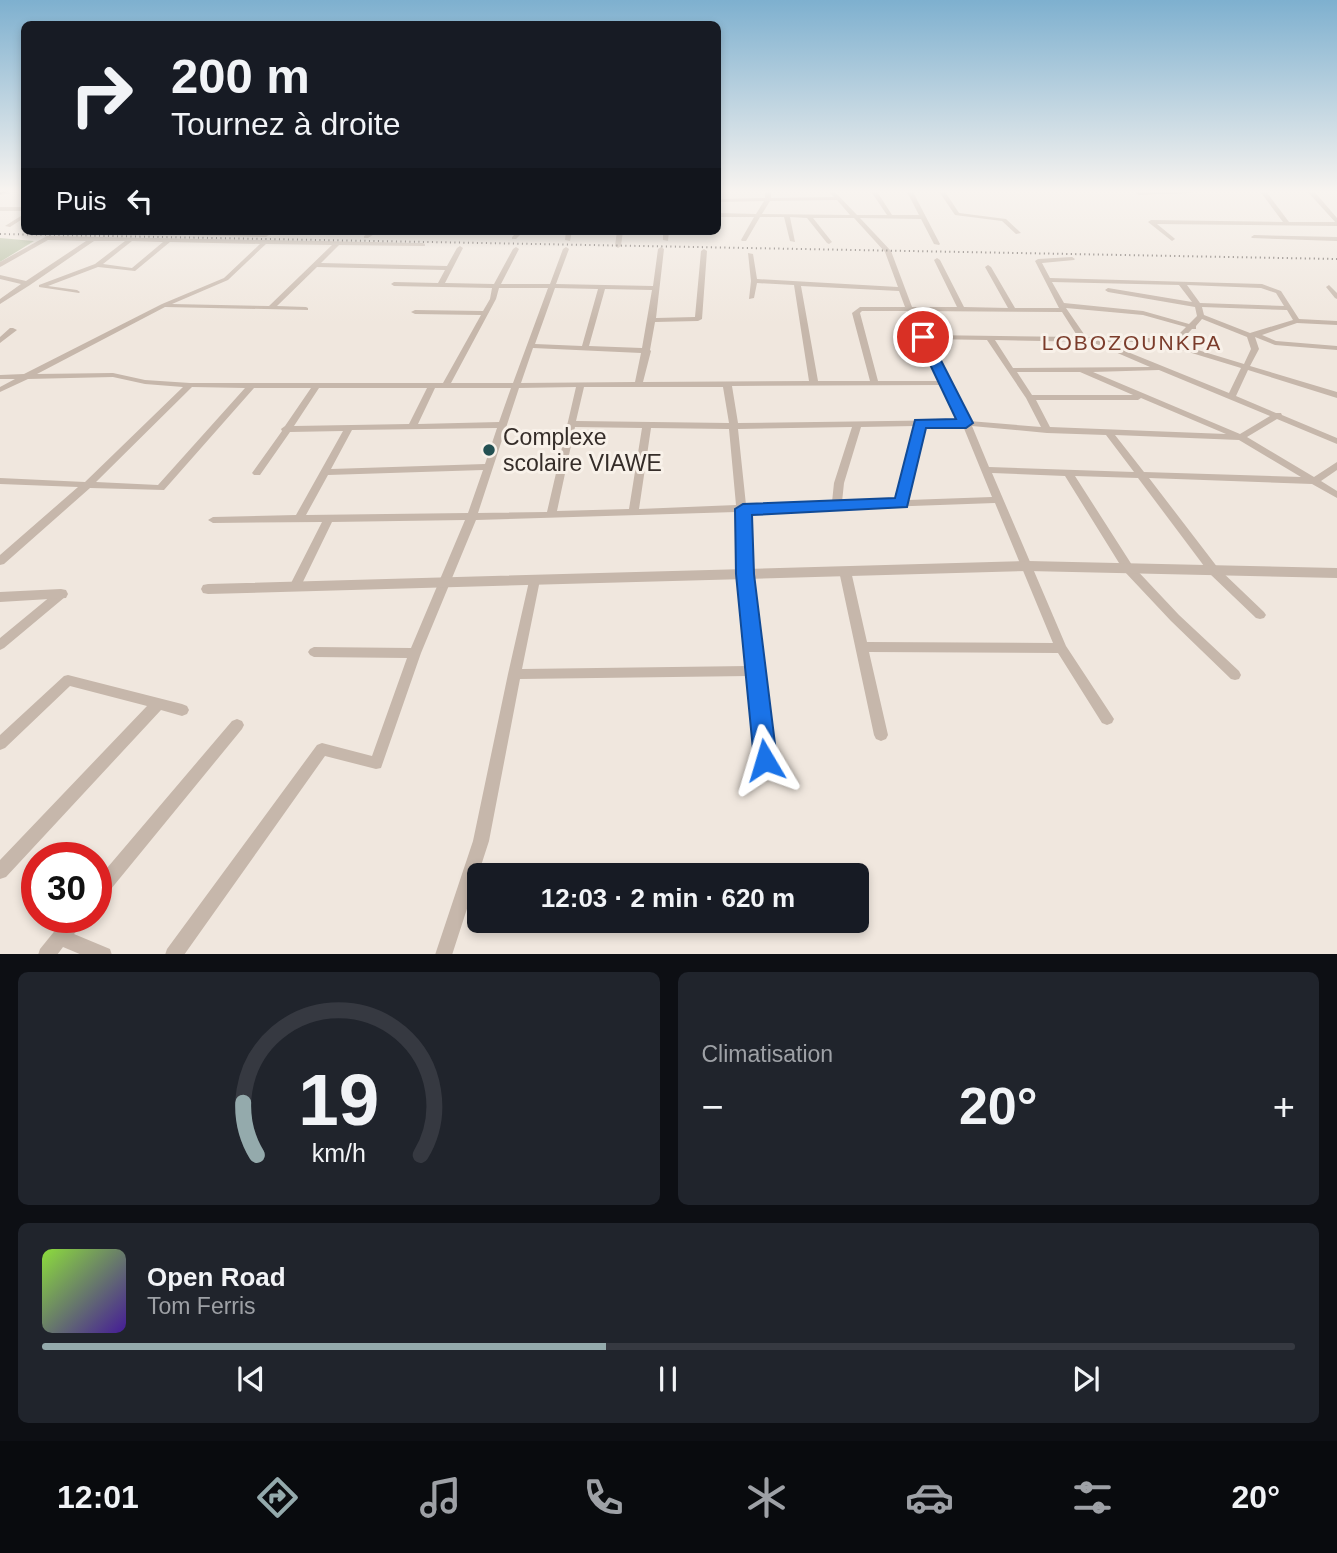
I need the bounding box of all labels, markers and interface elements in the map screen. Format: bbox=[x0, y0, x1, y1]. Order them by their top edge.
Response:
icon: right bbox=[56, 49, 147, 140]
text: 200 m bbox=[171, 49, 310, 103]
text: Tournez à droite bbox=[171, 106, 400, 142]
icon: left bbox=[121, 182, 159, 220]
text: Puis bbox=[56, 186, 107, 216]
pin bbox=[893, 307, 953, 367]
icon: arrive bbox=[904, 318, 942, 356]
district label: LOBOZOUNKPA bbox=[1042, 331, 1222, 354]
place label: Complexe scolaire VIAWE bbox=[503, 424, 662, 476]
marker: Complexe scolaire VIAWE bbox=[481, 442, 497, 458]
position arrow bbox=[728, 723, 802, 797]
speed limit sign: 30 bbox=[21, 842, 112, 933]
text: 12:03 · 2 min · 620 m bbox=[541, 883, 795, 913]
text: Climatisation bbox=[702, 1041, 833, 1067]
text: 19 bbox=[298, 1059, 379, 1140]
text: 20° bbox=[959, 1077, 1038, 1135]
text: − bbox=[702, 1086, 724, 1128]
text: + bbox=[1273, 1086, 1295, 1128]
text: km/h bbox=[312, 1138, 366, 1166]
text: Open Road bbox=[147, 1262, 286, 1292]
text: Tom Ferris bbox=[147, 1293, 256, 1319]
icon: previous bbox=[232, 1360, 270, 1398]
icon: pause bbox=[649, 1360, 687, 1398]
icon: next bbox=[1067, 1360, 1105, 1398]
icon: directions bbox=[253, 1473, 302, 1522]
icon: music bbox=[416, 1473, 465, 1522]
icon: phone bbox=[579, 1473, 628, 1522]
icon: climate bbox=[742, 1473, 791, 1522]
icon: car bbox=[905, 1473, 954, 1522]
icon: filters bbox=[1068, 1473, 1117, 1522]
text: 12:01 bbox=[57, 1479, 139, 1515]
text: 20° bbox=[1232, 1479, 1280, 1515]

